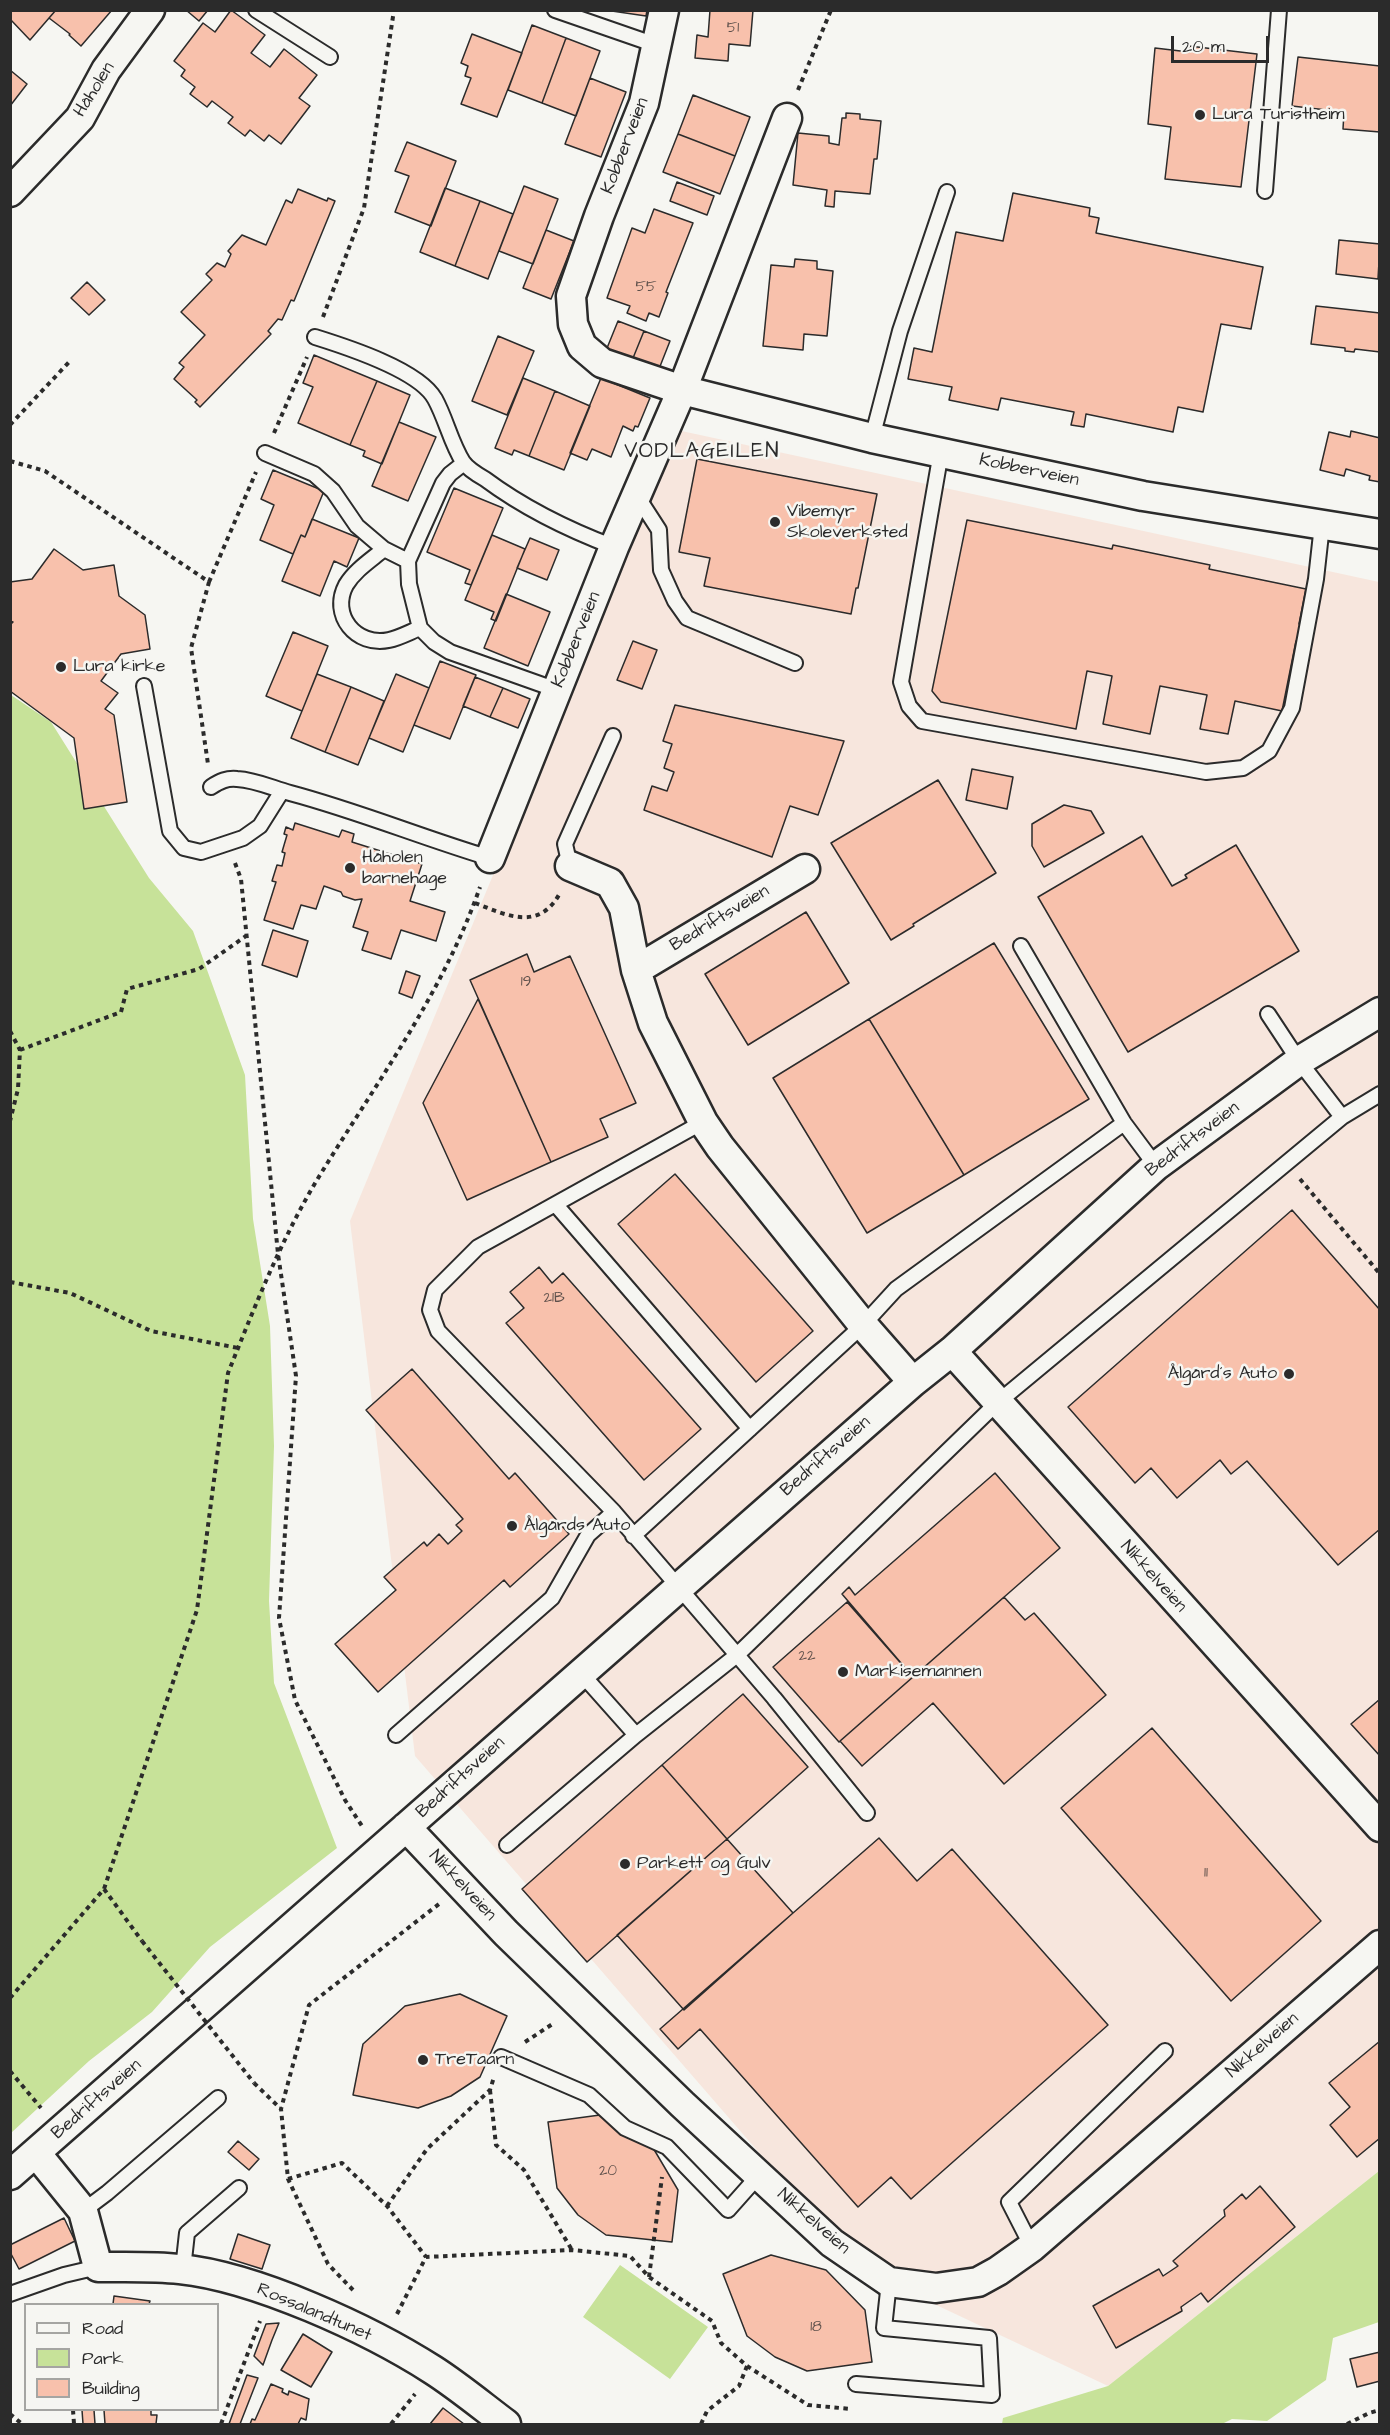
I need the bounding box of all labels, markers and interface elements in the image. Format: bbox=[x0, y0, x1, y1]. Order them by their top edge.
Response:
house number: 51 bbox=[727, 20, 739, 38]
scale bar bbox=[1174, 24, 1272, 62]
text: 20 m bbox=[1182, 34, 1225, 59]
street label: Håholen bbox=[70, 59, 120, 121]
street label: Kobberveien bbox=[598, 95, 654, 197]
place label: Lura Turistheim bbox=[1212, 104, 1345, 126]
marker: Lura Turistheim bbox=[1193, 108, 1207, 122]
house number: 55 bbox=[635, 279, 657, 297]
district label: VODLAGEILEN bbox=[624, 440, 780, 466]
street label: Kobberveien bbox=[977, 450, 1081, 492]
place label: Vibemyr Skoleverksted bbox=[787, 501, 908, 544]
marker: Vibemyr Skoleverksted bbox=[768, 515, 782, 529]
street label: Kobberveien bbox=[548, 589, 606, 691]
place label: Lura kirke bbox=[73, 656, 165, 678]
marker: Lura kirke bbox=[54, 660, 68, 674]
place label: Håholen barnehage bbox=[362, 847, 447, 890]
marker: Håholen barnehage bbox=[343, 861, 357, 875]
street label: Bedriftsveien bbox=[666, 881, 774, 957]
house number: 19 bbox=[521, 974, 531, 992]
street label: Bedriftsveien bbox=[1142, 1098, 1244, 1182]
house number: 21B bbox=[543, 1290, 565, 1308]
place label: Ålgård´s Auto bbox=[1168, 1363, 1277, 1385]
marker: Ålgård´s Auto bbox=[1282, 1367, 1296, 1381]
street label: Bedriftsveien bbox=[777, 1412, 875, 1502]
place label: Ålgårds Auto bbox=[524, 1515, 630, 1537]
marker: Ålgårds Auto bbox=[505, 1519, 519, 1533]
street label: Nikkelveien bbox=[1115, 1537, 1191, 1617]
house number: 22 bbox=[798, 1648, 816, 1666]
place label: Markisemannen bbox=[855, 1661, 981, 1683]
marker: Markisemannen bbox=[836, 1665, 850, 1679]
street label: Bedriftsveien bbox=[412, 1733, 510, 1823]
street label: Nikkelveien bbox=[424, 1846, 500, 1926]
place label: Parkett og Gulv bbox=[637, 1853, 771, 1875]
marker: Parkett og Gulv bbox=[618, 1857, 632, 1871]
house number: 11 bbox=[1204, 1865, 1208, 1883]
street label: Nikkelveien bbox=[1222, 2009, 1304, 2083]
place label: TreTaarn bbox=[435, 2049, 514, 2071]
marker: TreTaarn bbox=[416, 2053, 430, 2067]
street label: Bedriftsveien bbox=[48, 2055, 146, 2145]
house number: 20 bbox=[599, 2163, 617, 2181]
street label: Nikkelveien bbox=[772, 2185, 854, 2259]
street label: Rossalandtunet bbox=[253, 2279, 375, 2347]
legend bbox=[24, 2303, 219, 2411]
text: Road bbox=[82, 2316, 123, 2341]
house number: 18 bbox=[810, 2319, 822, 2337]
text: Park bbox=[82, 2346, 124, 2371]
text: Building bbox=[82, 2376, 140, 2401]

